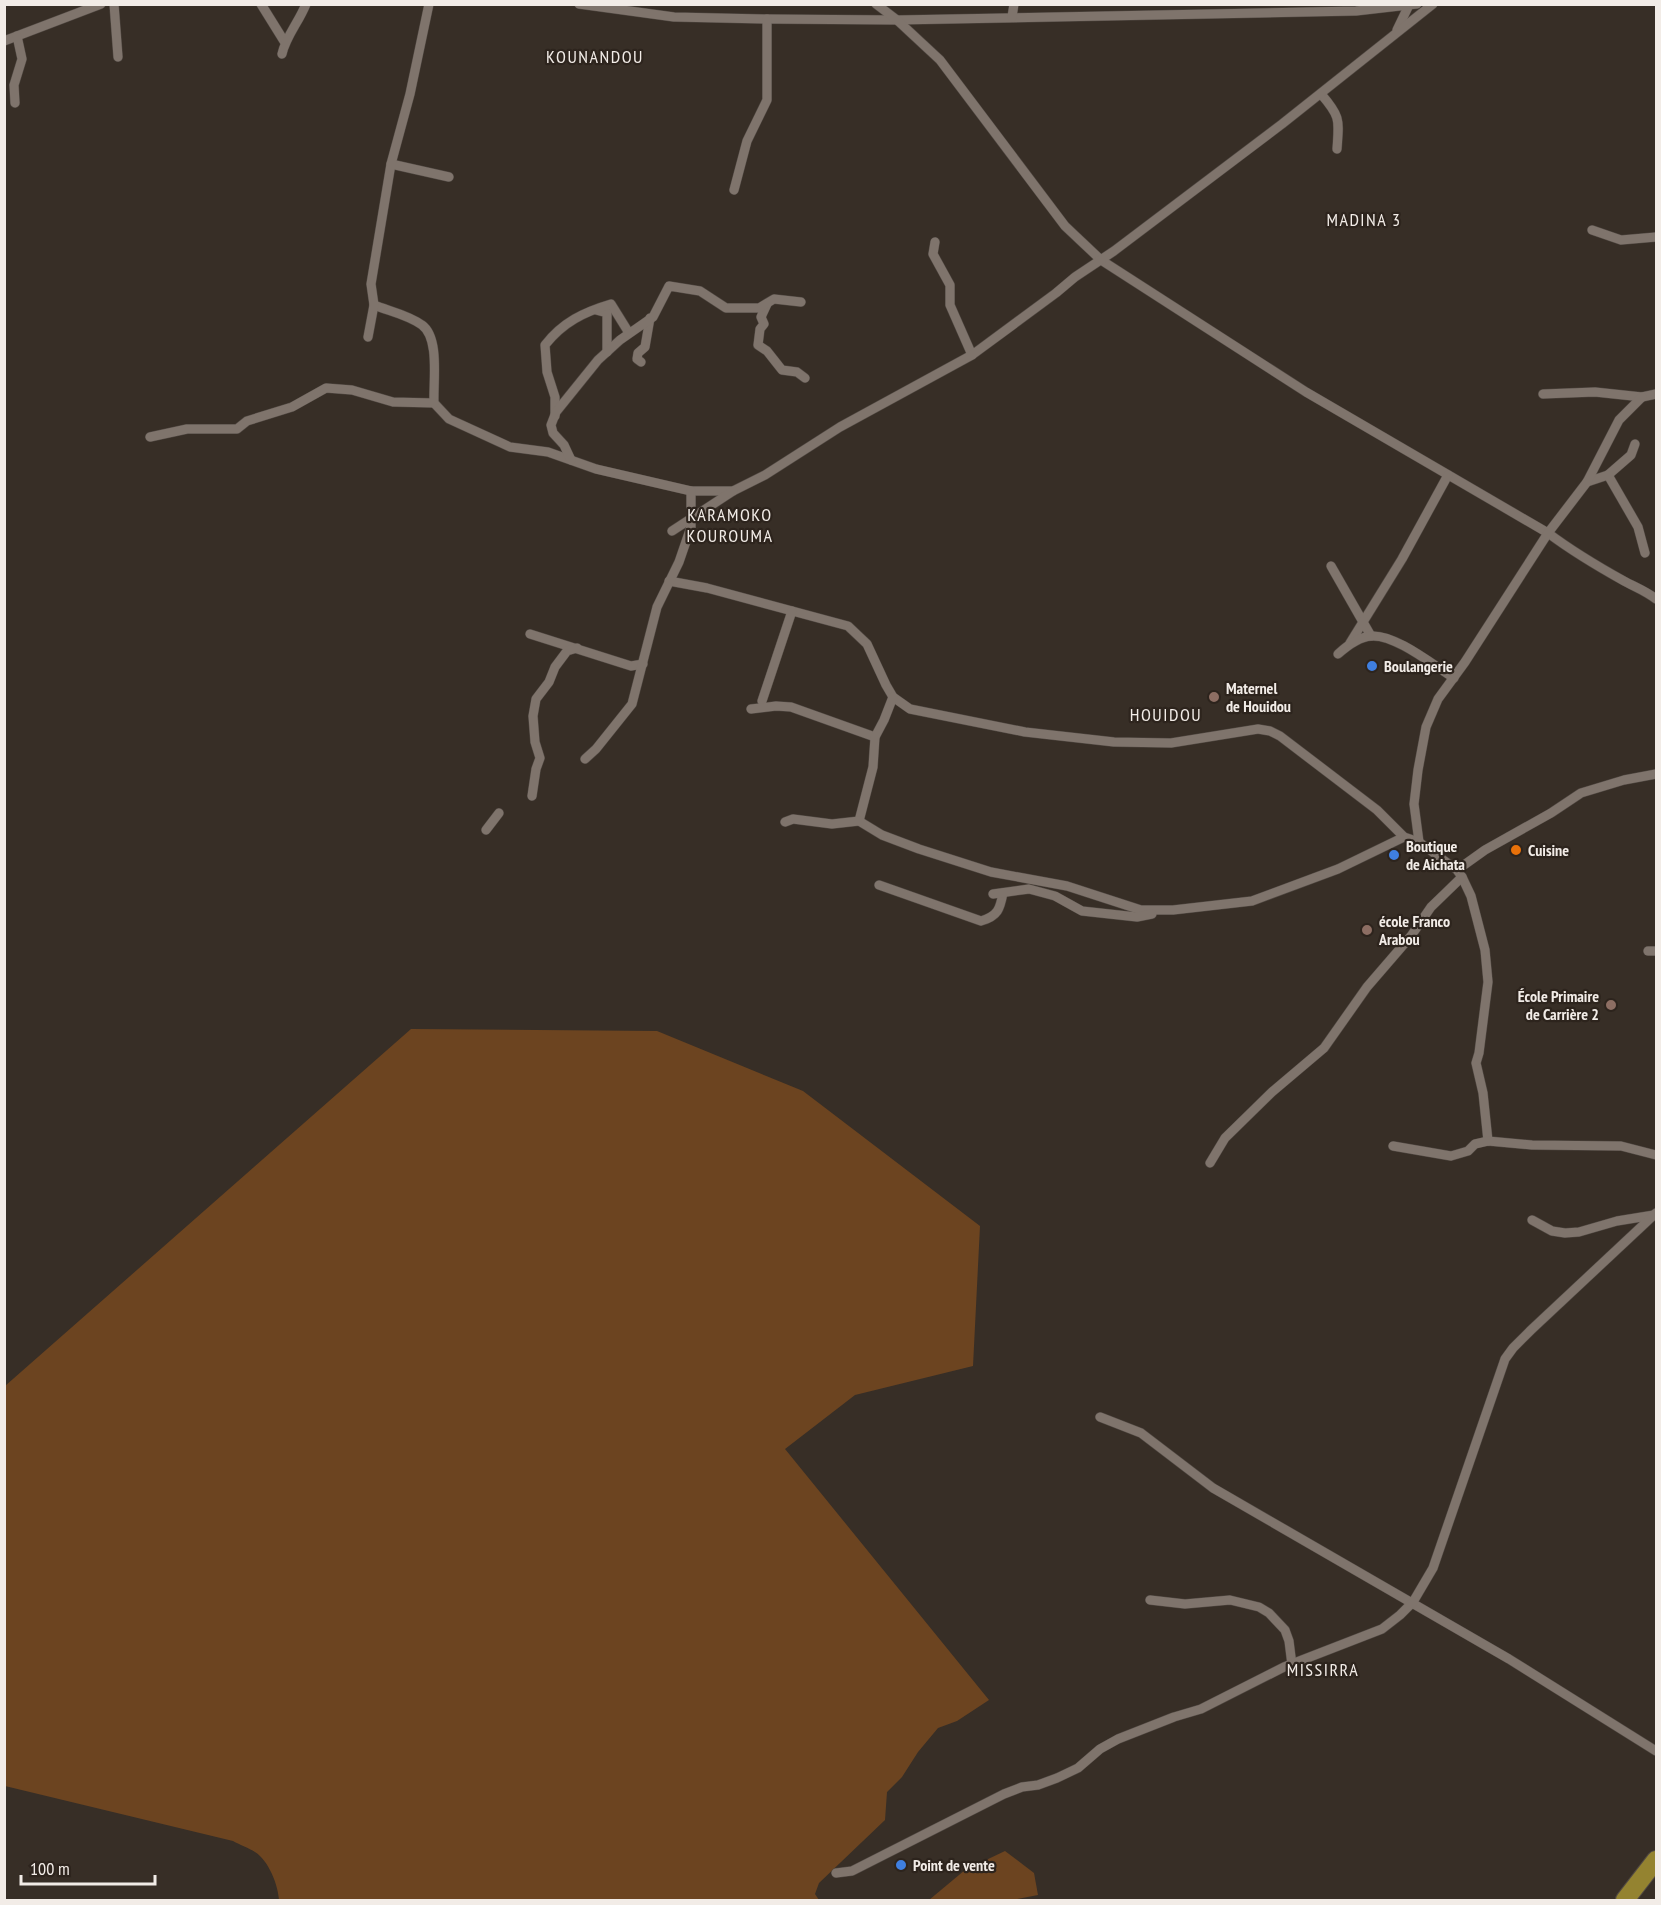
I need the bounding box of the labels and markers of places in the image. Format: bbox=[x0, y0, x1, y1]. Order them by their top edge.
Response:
place label: Boulangerie bbox=[1384, 656, 1453, 676]
marker: Boulangerie bbox=[1365, 659, 1379, 673]
place label: Maternel de Houidou bbox=[1226, 678, 1291, 716]
marker: Maternel de Houidou bbox=[1207, 690, 1221, 704]
place label: Boutique de Aichata bbox=[1406, 836, 1465, 874]
place label: Cuisine bbox=[1528, 840, 1569, 860]
marker: Cuisine bbox=[1509, 843, 1523, 857]
marker: Boutique de Aichata bbox=[1387, 848, 1401, 862]
place label: école Franco Arabou bbox=[1378, 911, 1450, 949]
marker: école Franco Arabou bbox=[1360, 923, 1374, 937]
place label: École Primaire de Carrière 2 bbox=[1518, 986, 1599, 1024]
marker: École Primaire de Carrière 2 bbox=[1604, 998, 1618, 1012]
place label: Point de vente bbox=[913, 1855, 995, 1875]
marker: Point de vente bbox=[894, 1858, 908, 1872]

